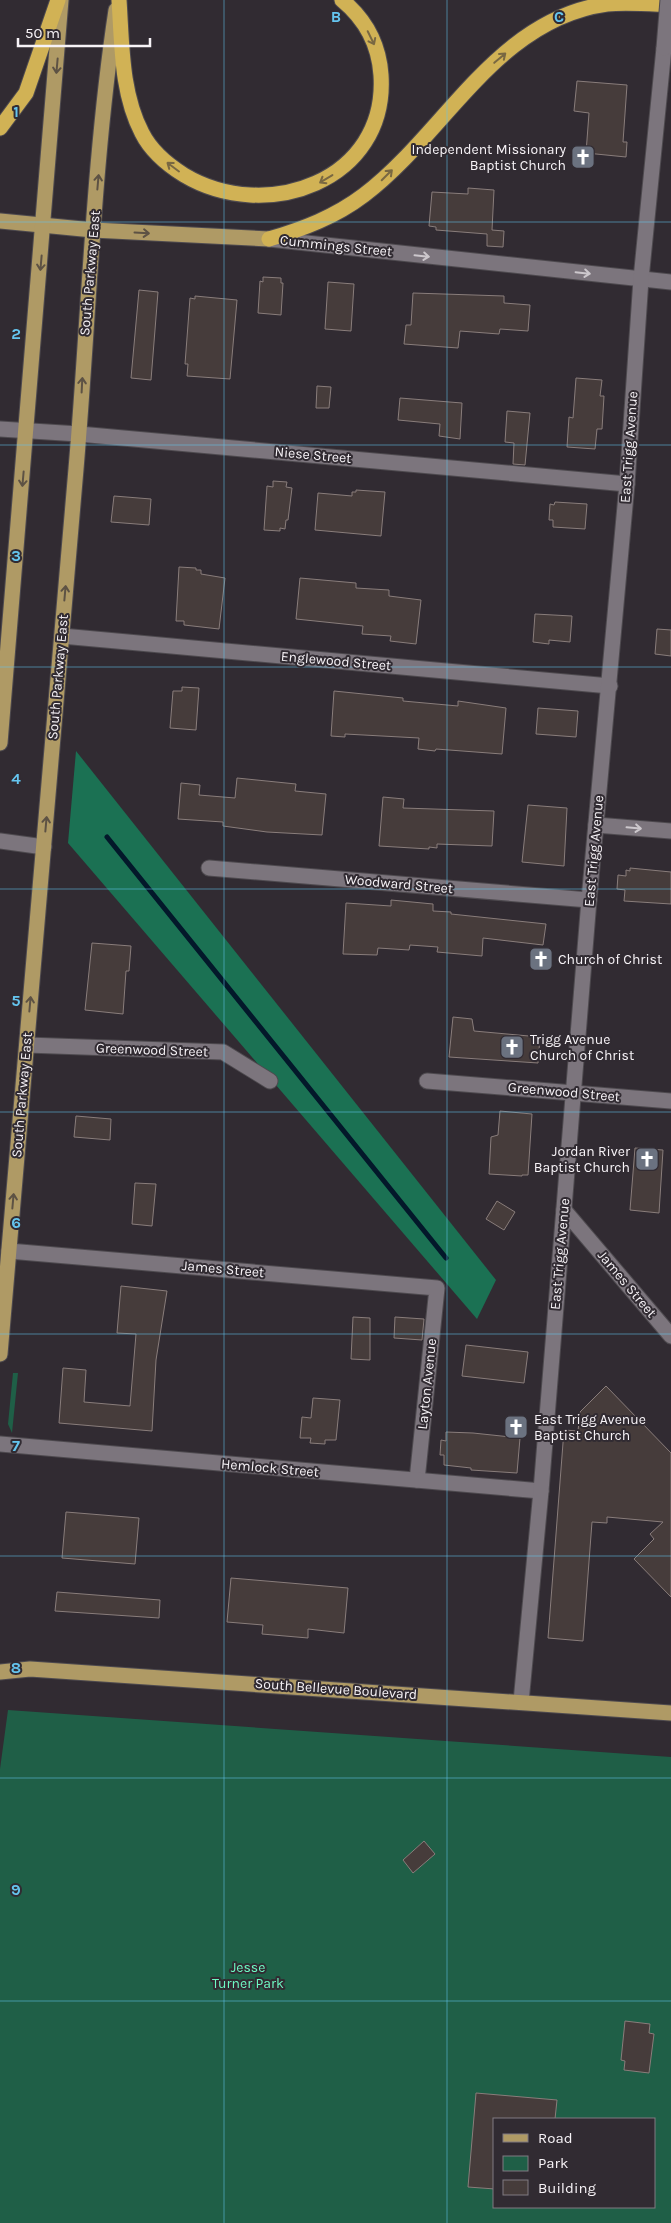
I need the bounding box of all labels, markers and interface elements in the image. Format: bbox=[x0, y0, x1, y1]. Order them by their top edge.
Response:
text: B bbox=[331, 7, 341, 26]
text: C bbox=[554, 7, 564, 26]
scale bar bbox=[18, 15, 150, 47]
text: 50 m bbox=[25, 24, 60, 42]
one-way arrow bbox=[367, 31, 377, 46]
one-way arrow bbox=[493, 52, 506, 64]
one-way arrow bbox=[52, 58, 61, 74]
text: 1 bbox=[13, 102, 19, 121]
place label: Independent Missionary Baptist Church bbox=[412, 141, 566, 174]
church icon: Independent Missionary Baptist Church bbox=[570, 144, 596, 170]
one-way arrow bbox=[166, 162, 180, 172]
one-way arrow bbox=[381, 169, 393, 181]
one-way arrow bbox=[319, 173, 333, 184]
one-way arrow bbox=[93, 174, 102, 190]
street label: South Parkway East bbox=[76, 210, 104, 336]
one-way arrow bbox=[134, 228, 150, 237]
street label: Cummings Street bbox=[279, 232, 393, 260]
one-way arrow bbox=[413, 251, 429, 261]
one-way arrow bbox=[36, 255, 46, 271]
one-way arrow bbox=[575, 268, 591, 278]
text: 2 bbox=[11, 324, 21, 343]
one-way arrow bbox=[77, 378, 86, 394]
street label: East Trigg Avenue bbox=[617, 391, 641, 503]
street label: Niese Street bbox=[274, 443, 352, 467]
one-way arrow bbox=[18, 471, 27, 487]
text: 3 bbox=[11, 546, 21, 565]
one-way arrow bbox=[61, 585, 70, 601]
street label: South Parkway East bbox=[44, 614, 72, 740]
street label: Englewood Street bbox=[280, 648, 392, 674]
text: 4 bbox=[11, 769, 21, 788]
street label: East Trigg Avenue bbox=[581, 794, 607, 908]
one-way arrow bbox=[41, 817, 50, 833]
one-way arrow bbox=[625, 823, 641, 833]
street label: Woodward Street bbox=[344, 871, 454, 897]
church icon: Church of Christ bbox=[528, 946, 554, 972]
place label: Church of Christ bbox=[558, 951, 662, 968]
text: 5 bbox=[11, 991, 21, 1010]
one-way arrow bbox=[25, 996, 35, 1012]
place label: Trigg Avenue Church of Christ bbox=[530, 1031, 634, 1064]
street label: South Parkway East bbox=[8, 1032, 36, 1158]
church icon: Trigg Avenue Church of Christ bbox=[499, 1034, 525, 1060]
street label: Greenwood Street bbox=[96, 1040, 208, 1060]
street label: Greenwood Street bbox=[507, 1079, 621, 1105]
place label: Jordan River Baptist Church bbox=[534, 1143, 631, 1176]
church icon: Jordan River Baptist Church bbox=[634, 1146, 660, 1172]
one-way arrow bbox=[8, 1193, 18, 1209]
street label: East Trigg Avenue bbox=[547, 1197, 573, 1311]
text: 6 bbox=[11, 1213, 21, 1232]
street label: James Street bbox=[594, 1247, 660, 1321]
street label: James Street bbox=[181, 1257, 265, 1281]
street label: Layton Avenue bbox=[414, 1338, 440, 1430]
place label: East Trigg Avenue Baptist Church bbox=[534, 1411, 646, 1444]
church icon: East Trigg Avenue Baptist Church bbox=[503, 1414, 529, 1440]
text: 7 bbox=[12, 1436, 20, 1455]
street label: Hemlock Street bbox=[220, 1455, 320, 1481]
text: 8 bbox=[11, 1658, 21, 1677]
street label: South Bellevue Boulevard bbox=[254, 1675, 418, 1703]
text: 9 bbox=[11, 1880, 21, 1899]
park label: Jesse Turner Park bbox=[212, 1959, 284, 1992]
legend bbox=[493, 2118, 656, 2208]
text: Road bbox=[538, 2129, 573, 2147]
text: Park bbox=[538, 2154, 568, 2172]
text: Building bbox=[538, 2179, 596, 2197]

